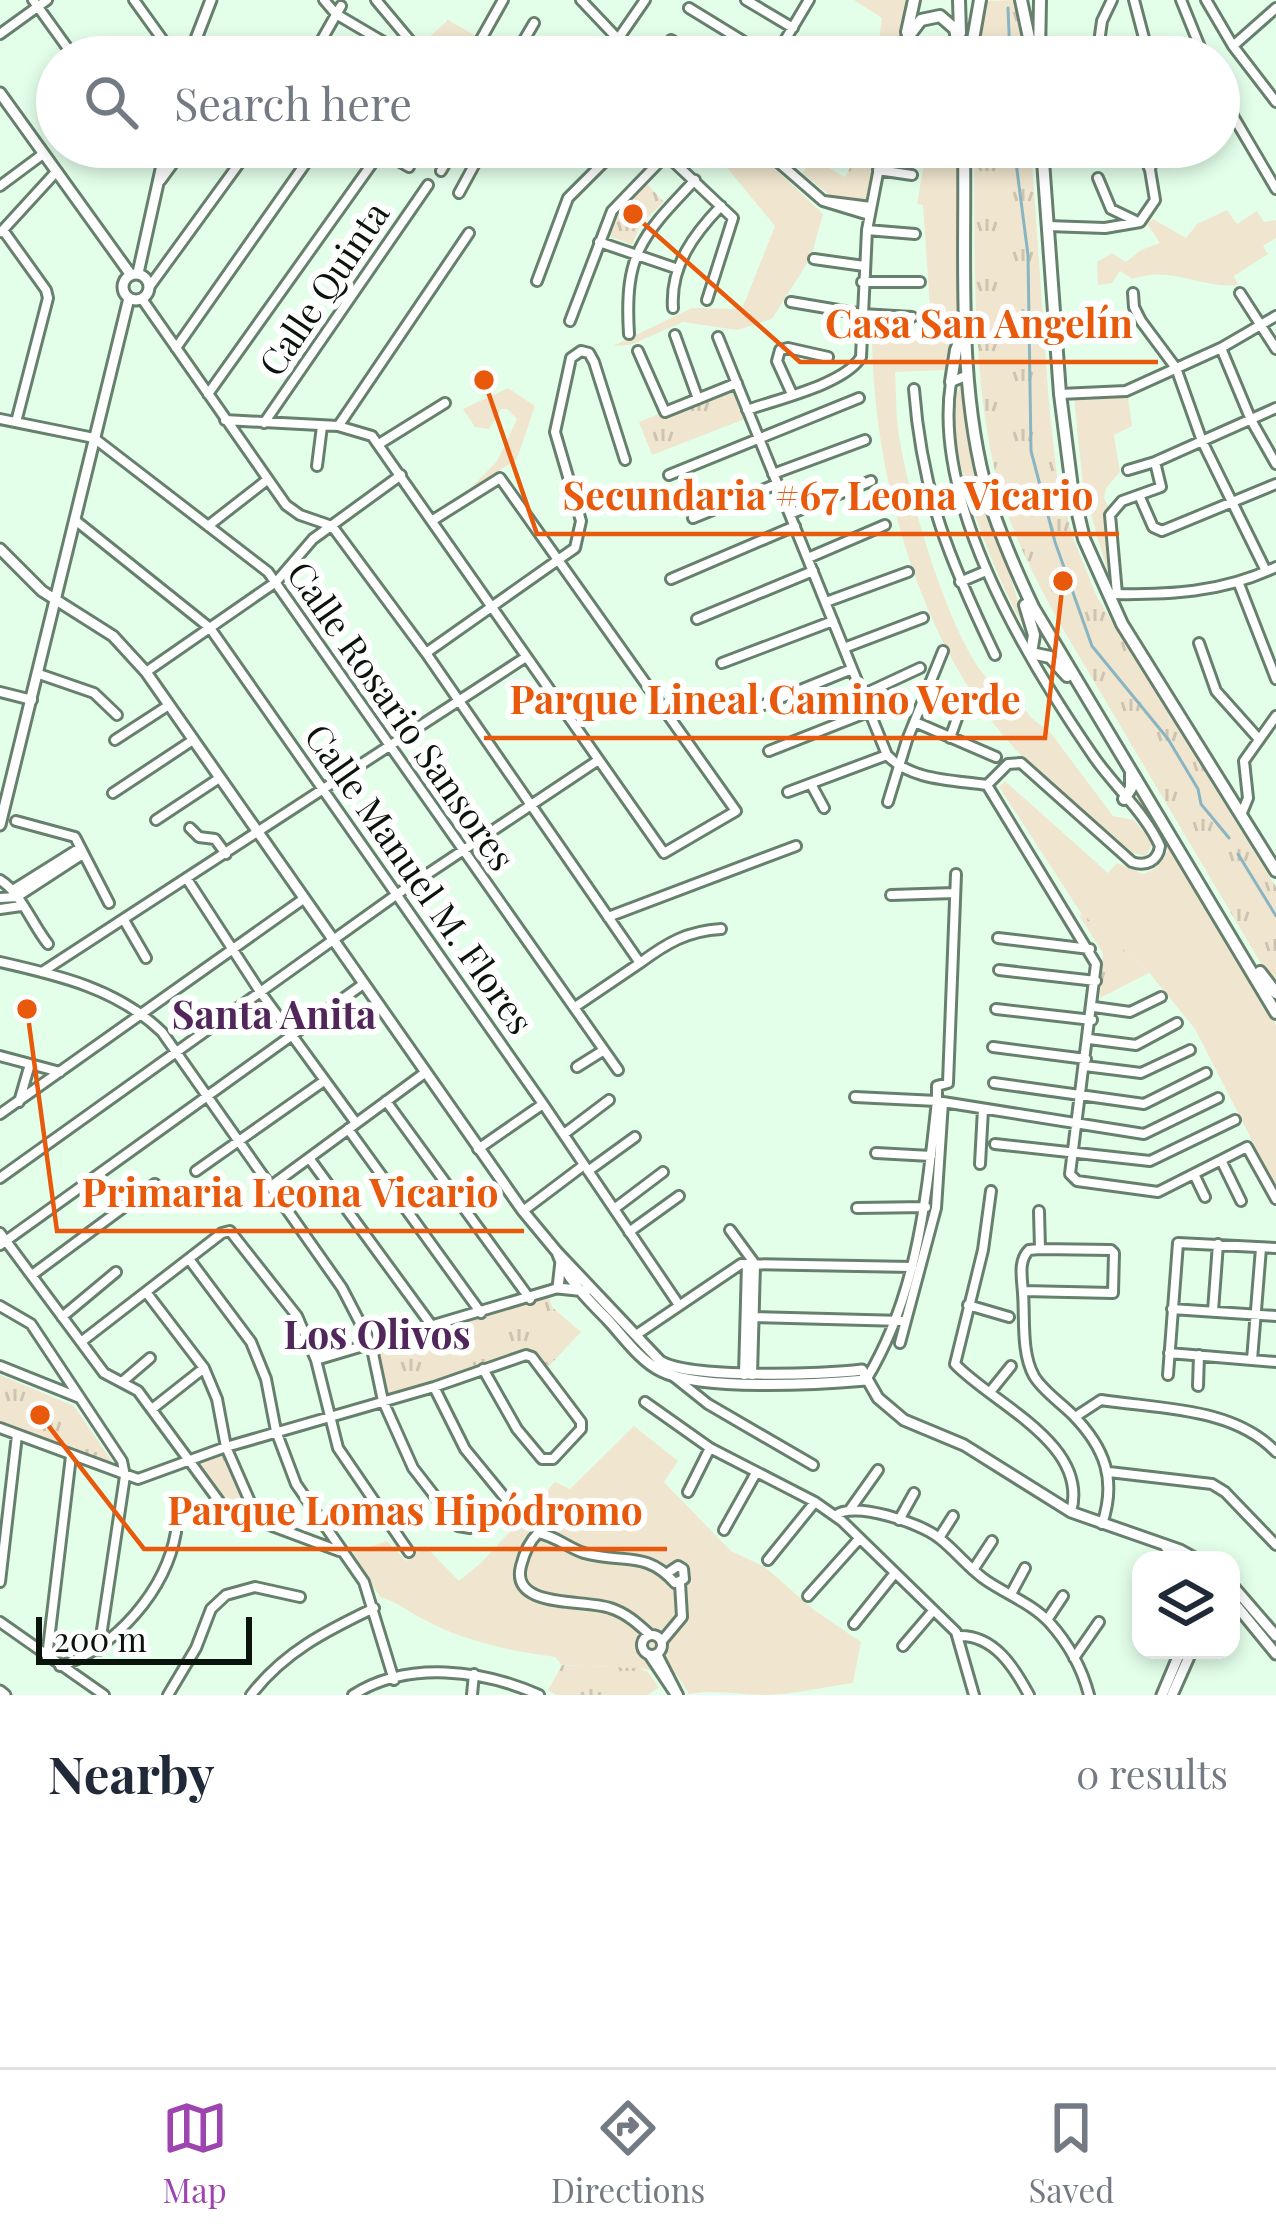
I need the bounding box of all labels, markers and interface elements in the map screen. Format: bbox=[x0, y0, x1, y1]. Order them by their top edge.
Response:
search box bbox=[36, 36, 1240, 168]
icon: search bbox=[78, 69, 144, 135]
text: Search here bbox=[174, 72, 412, 132]
street label: Calle Quinta bbox=[246, 191, 398, 384]
callout: Casa San Angelín bbox=[800, 287, 1158, 362]
text: Casa San Angelín bbox=[825, 296, 1133, 348]
callout: Secundaria #67 Leona Vicario bbox=[537, 459, 1119, 534]
text: Secundaria #67 Leona Vicario bbox=[563, 468, 1093, 520]
street label: Calle Rosario Sansores bbox=[278, 551, 527, 879]
callout: Parque Lineal Camino Verde bbox=[484, 663, 1045, 738]
text: Parque Lineal Camino Verde bbox=[509, 672, 1021, 724]
street label: Calle Manuel M. Flores bbox=[295, 713, 546, 1042]
district label: Santa Anita bbox=[172, 987, 376, 1039]
callout: Primaria Leona Vicario bbox=[57, 1156, 524, 1231]
text: Primaria Leona Vicario bbox=[82, 1165, 498, 1217]
district label: Los Olivos bbox=[283, 1307, 471, 1359]
callout: Parque Lomas Hipódromo bbox=[144, 1474, 667, 1549]
text: Parque Lomas Hipódromo bbox=[167, 1483, 643, 1535]
map controls bbox=[1132, 1551, 1240, 1659]
button: layers bbox=[1132, 1551, 1240, 1659]
scale bar bbox=[36, 1611, 252, 1664]
text: 200 m bbox=[54, 1616, 147, 1660]
text: Nearby bbox=[48, 1739, 214, 1807]
text: 0 results bbox=[1076, 1747, 1228, 1799]
tab: Map bbox=[162, 2095, 228, 2211]
tab: Directions bbox=[551, 2095, 705, 2211]
tab: Saved bbox=[1029, 2095, 1114, 2211]

